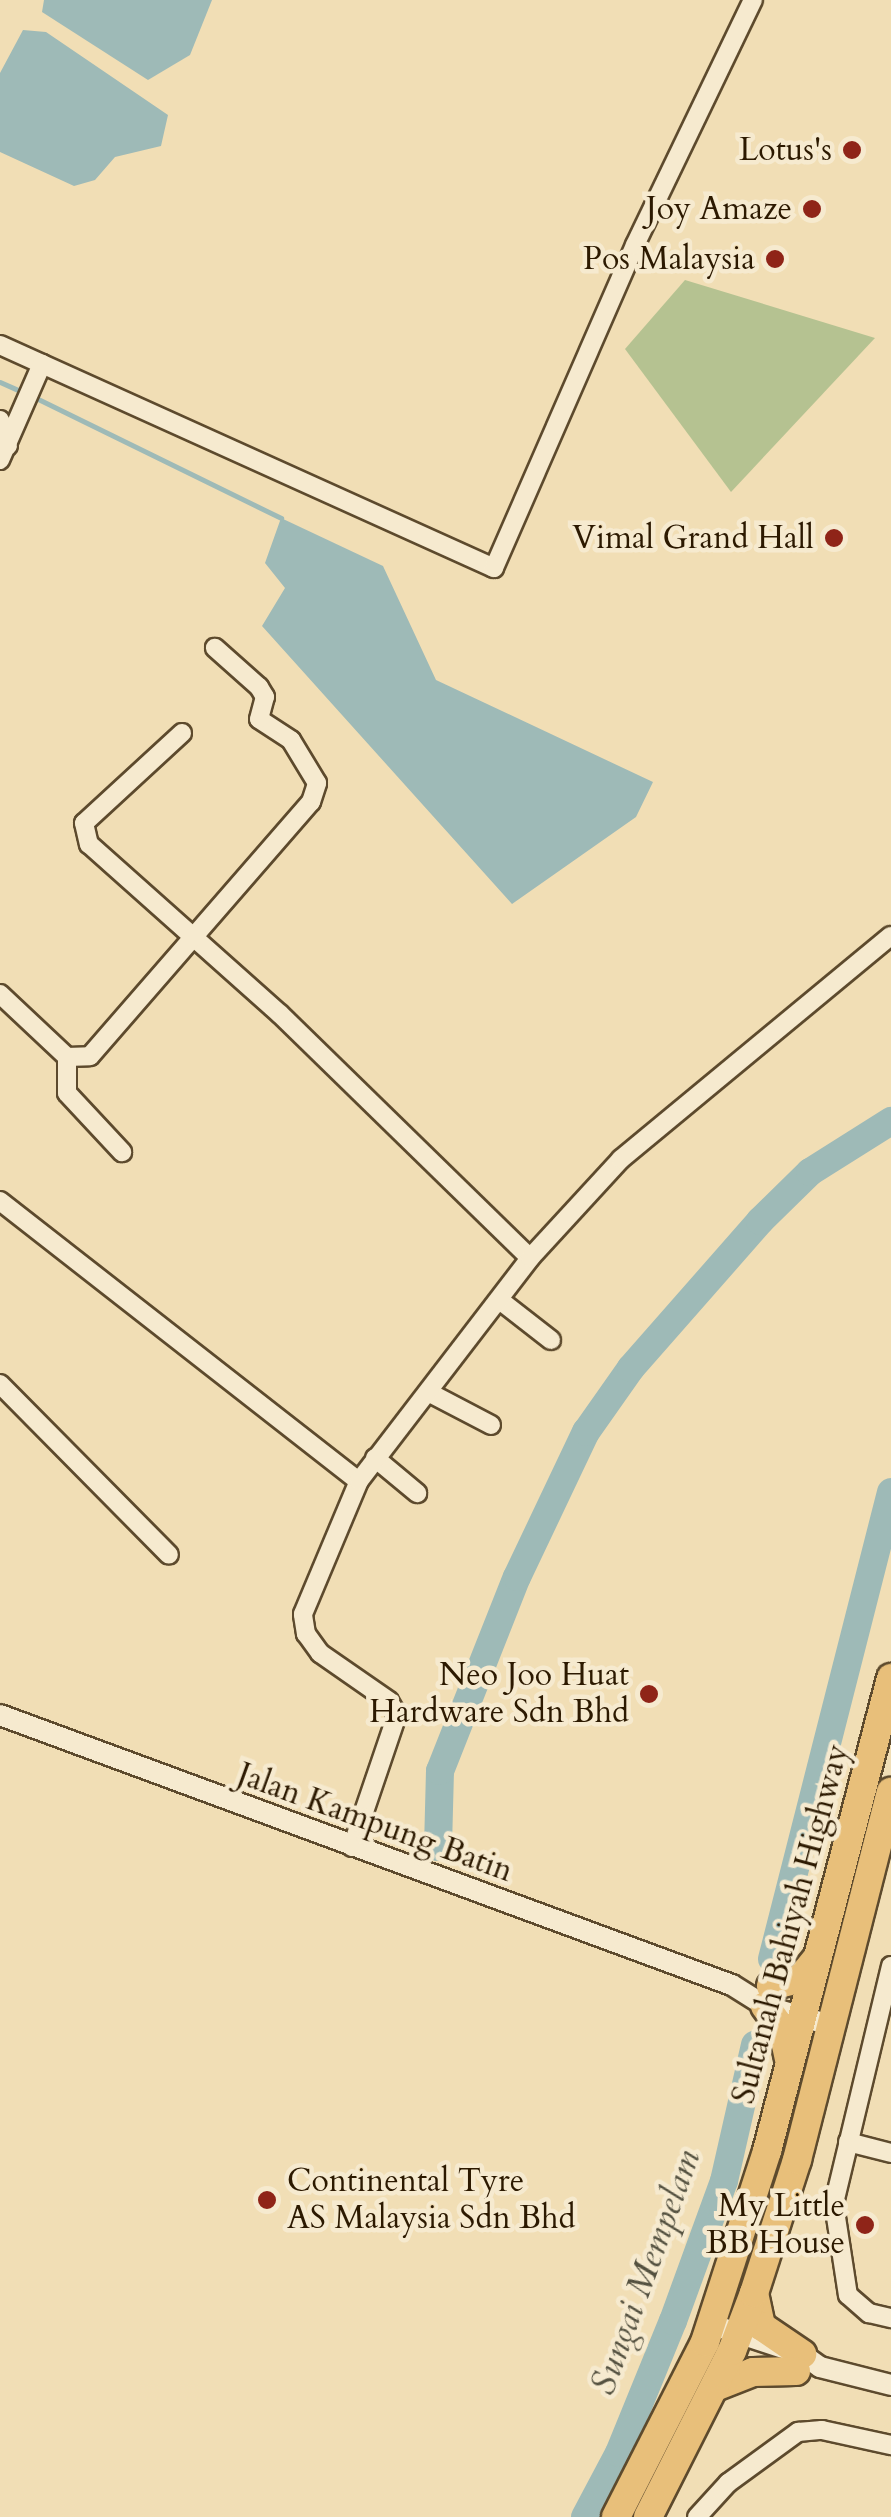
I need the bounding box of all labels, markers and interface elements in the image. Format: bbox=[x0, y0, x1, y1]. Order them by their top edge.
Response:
place label: Lotus's bbox=[739, 131, 832, 169]
marker: Lotus's bbox=[841, 139, 863, 161]
place label: Joy Amaze bbox=[646, 190, 792, 228]
marker: Joy Amaze bbox=[801, 198, 823, 220]
place label: Pos Malaysia bbox=[583, 240, 755, 278]
marker: Pos Malaysia bbox=[764, 248, 786, 270]
place label: Vimal Grand Hall bbox=[572, 519, 814, 557]
marker: Vimal Grand Hall bbox=[823, 527, 845, 549]
place label: Neo Joo Huat Hardware Sdn Bhd bbox=[369, 1657, 629, 1732]
marker: Neo Joo Huat Hardware Sdn Bhd bbox=[638, 1683, 660, 1705]
street label: Sultanah Bahiyah Highway bbox=[725, 1740, 857, 2108]
street label: Jalan Kampung Batin bbox=[232, 1755, 518, 1891]
water label: Sungai Mempelam bbox=[582, 2144, 710, 2400]
place label: Continental Tyre AS Malaysia Sdn Bhd bbox=[287, 2163, 576, 2238]
place label: My Little BB House bbox=[706, 2188, 845, 2263]
marker: Continental Tyre AS Malaysia Sdn Bhd bbox=[256, 2189, 278, 2211]
marker: My Little BB House bbox=[854, 2214, 876, 2236]

